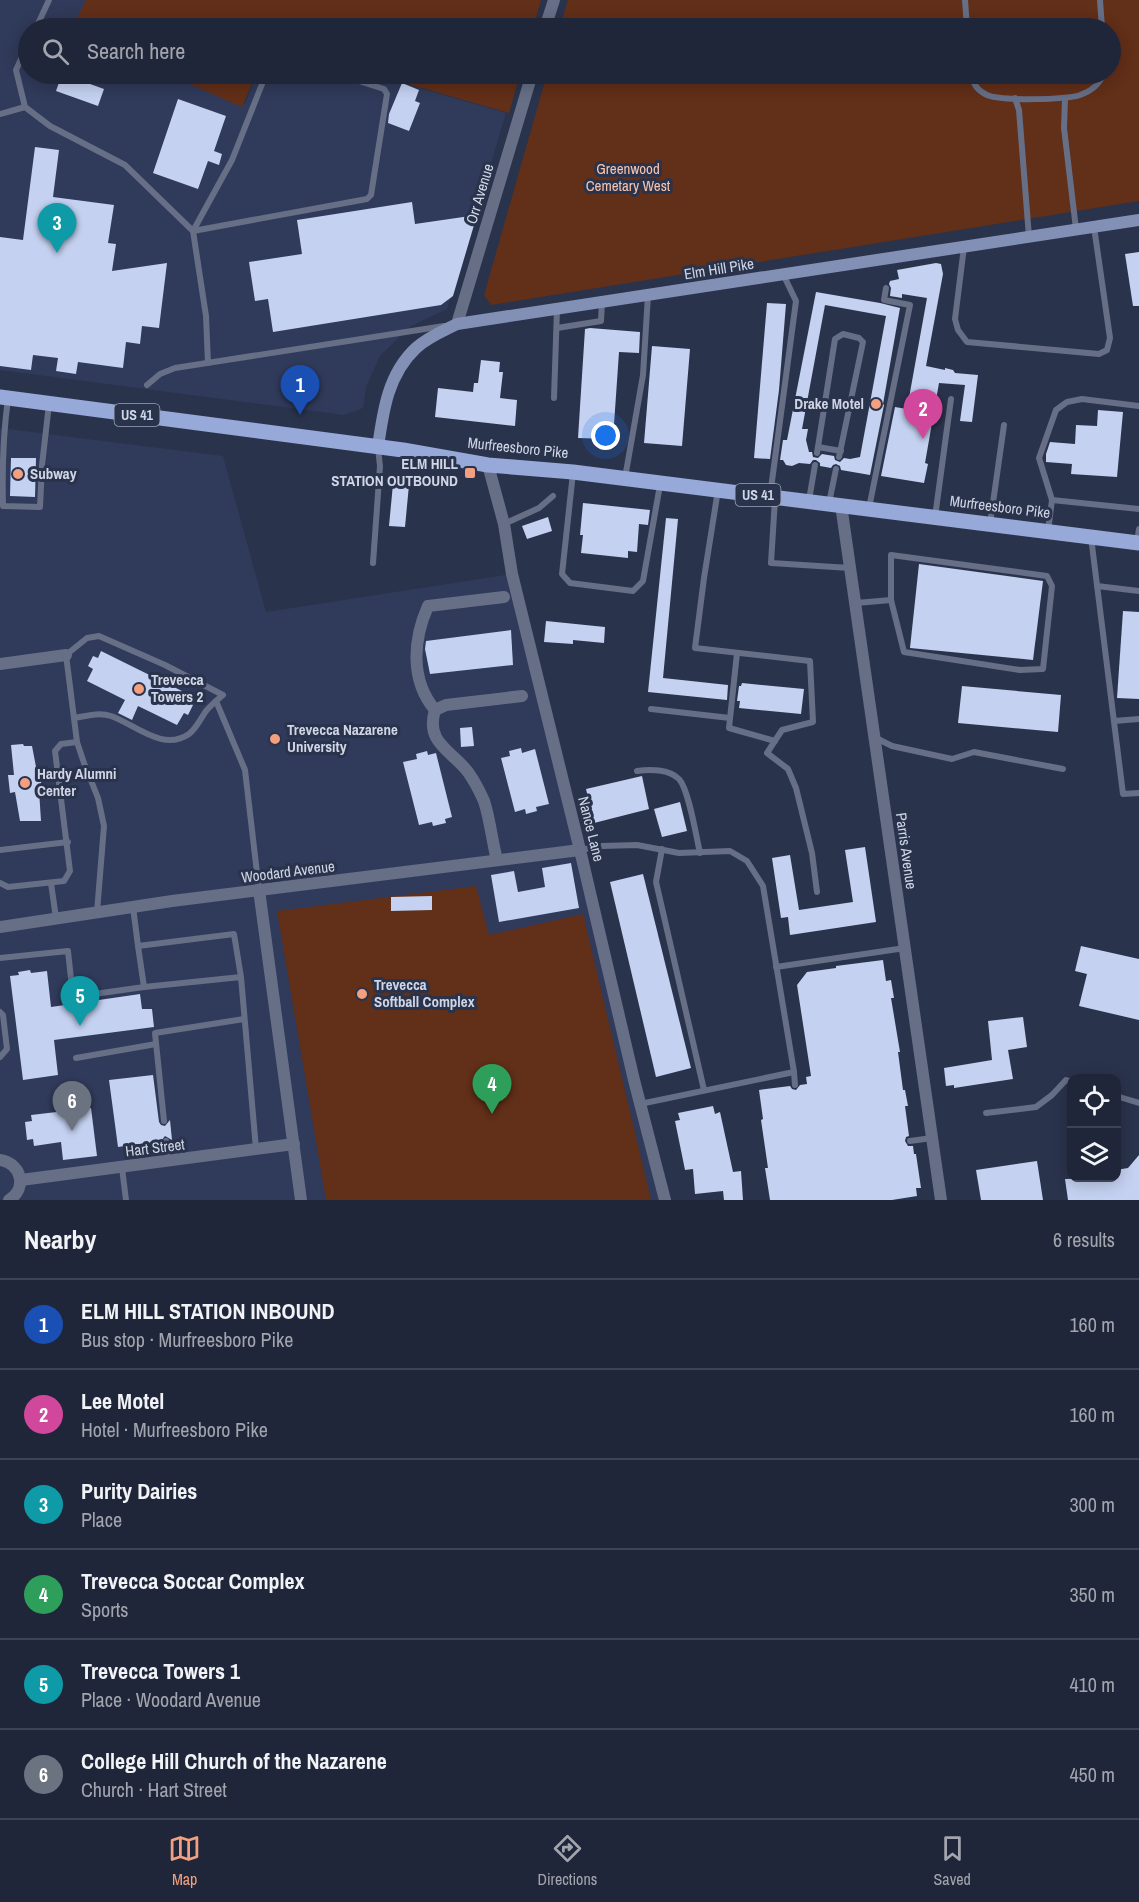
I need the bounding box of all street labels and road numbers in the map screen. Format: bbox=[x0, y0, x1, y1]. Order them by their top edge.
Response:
street label: Orr Avenue bbox=[460, 161, 499, 227]
street label: Elm Hill Pike bbox=[683, 253, 755, 284]
road number: US 41 bbox=[114, 404, 160, 426]
street label: Murfreesboro Pike bbox=[467, 432, 570, 463]
road number: US 41 bbox=[736, 484, 780, 506]
street label: Murfreesboro Pike bbox=[949, 490, 1052, 523]
street label: Nance Lane bbox=[573, 794, 610, 864]
street label: Parris Avenue bbox=[891, 811, 922, 891]
street label: Woodard Avenue bbox=[240, 855, 336, 888]
street label: Hart Street bbox=[124, 1133, 186, 1162]

